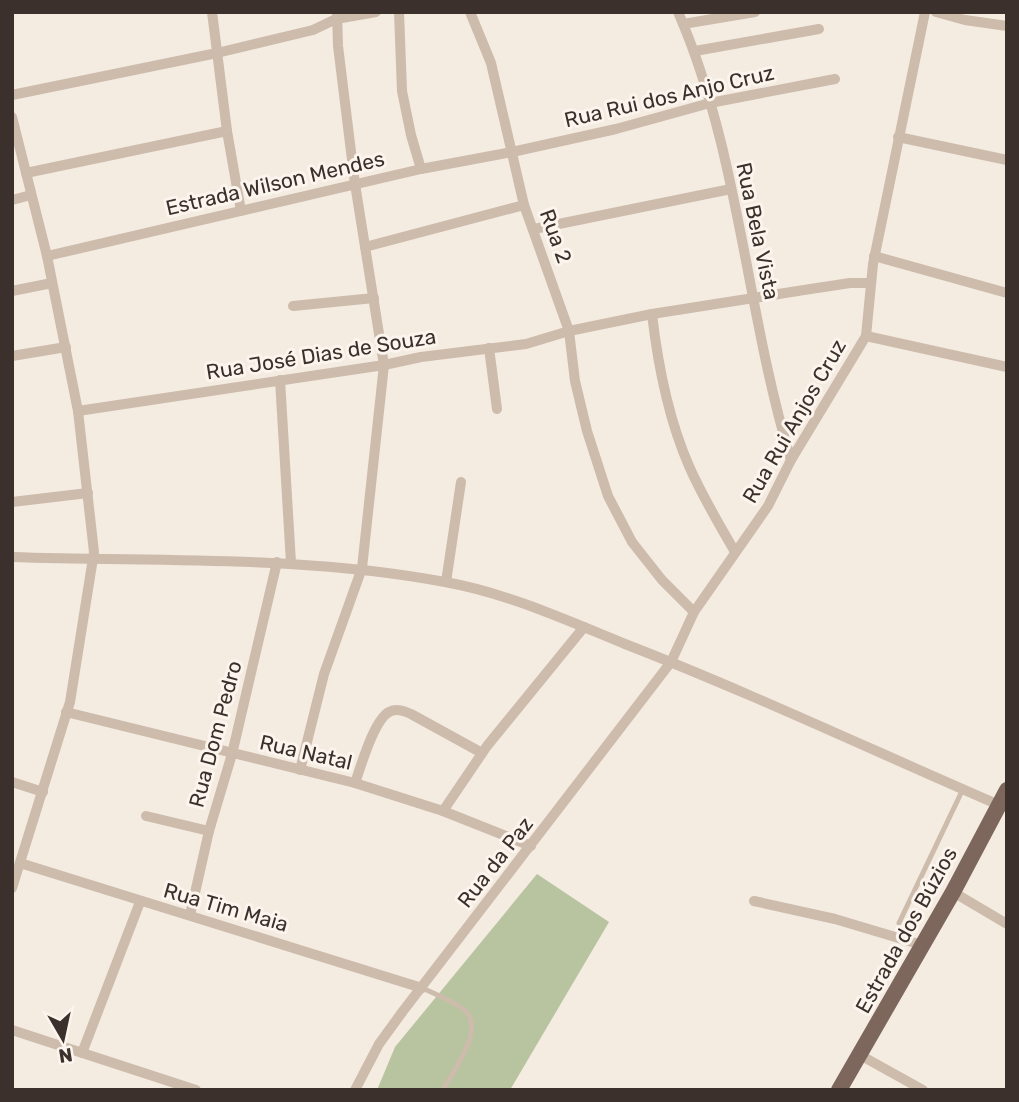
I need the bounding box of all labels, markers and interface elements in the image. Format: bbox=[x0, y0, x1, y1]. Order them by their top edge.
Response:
street label: Rua Rui dos Anjo Cruz bbox=[562, 60, 776, 132]
street label: Estrada Wilson Mendes bbox=[163, 146, 387, 220]
street label: Rua Bela Vista bbox=[731, 160, 785, 302]
street label: Rua 2 bbox=[535, 206, 577, 266]
street label: Rua José Dias de Souza bbox=[204, 323, 438, 385]
street label: Rua Rui Anjos Cruz bbox=[737, 335, 851, 507]
street label: Rua Dom Pedro bbox=[183, 658, 247, 810]
street label: Rua Natal bbox=[257, 729, 355, 775]
street label: Rua da Paz bbox=[452, 812, 538, 912]
street label: Estrada dos Búzios bbox=[850, 843, 962, 1017]
street label: Rua Tim Maia bbox=[161, 877, 291, 937]
north arrow bbox=[28, 1004, 98, 1074]
text: N bbox=[57, 1043, 74, 1068]

